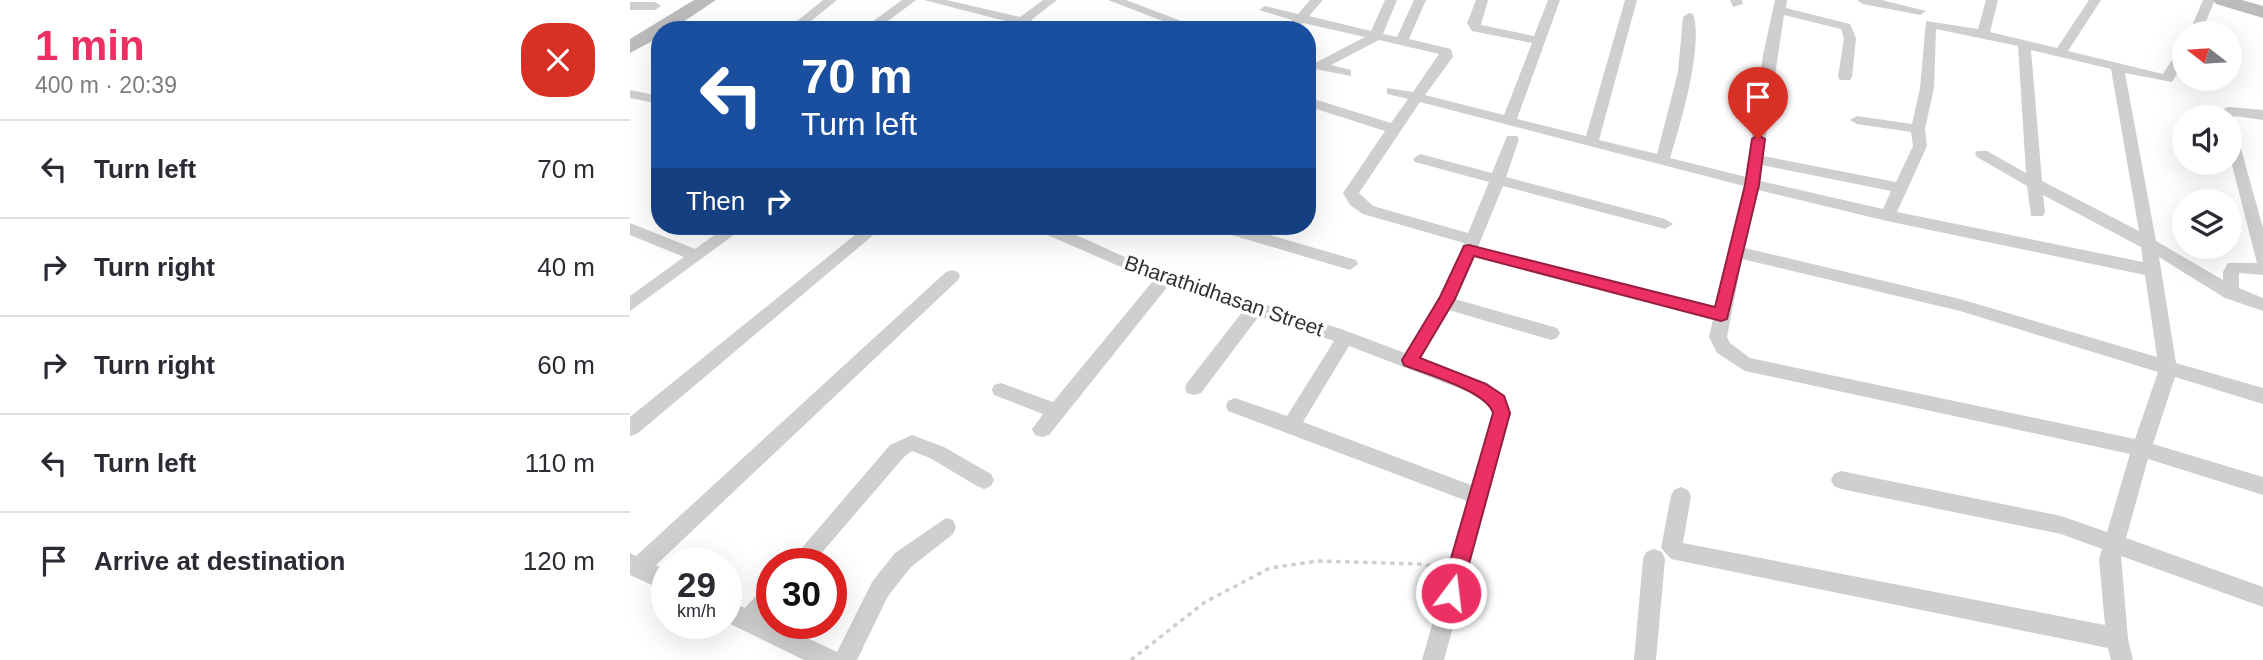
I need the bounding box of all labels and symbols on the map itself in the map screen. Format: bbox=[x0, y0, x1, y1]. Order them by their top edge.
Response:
north arrow bbox=[2172, 21, 2242, 91]
pin bbox=[1728, 67, 1788, 139]
street label: Bharathidhasan Street bbox=[1122, 251, 1327, 340]
speed limit sign: 30 bbox=[756, 548, 847, 639]
position arrow bbox=[1414, 556, 1488, 630]

